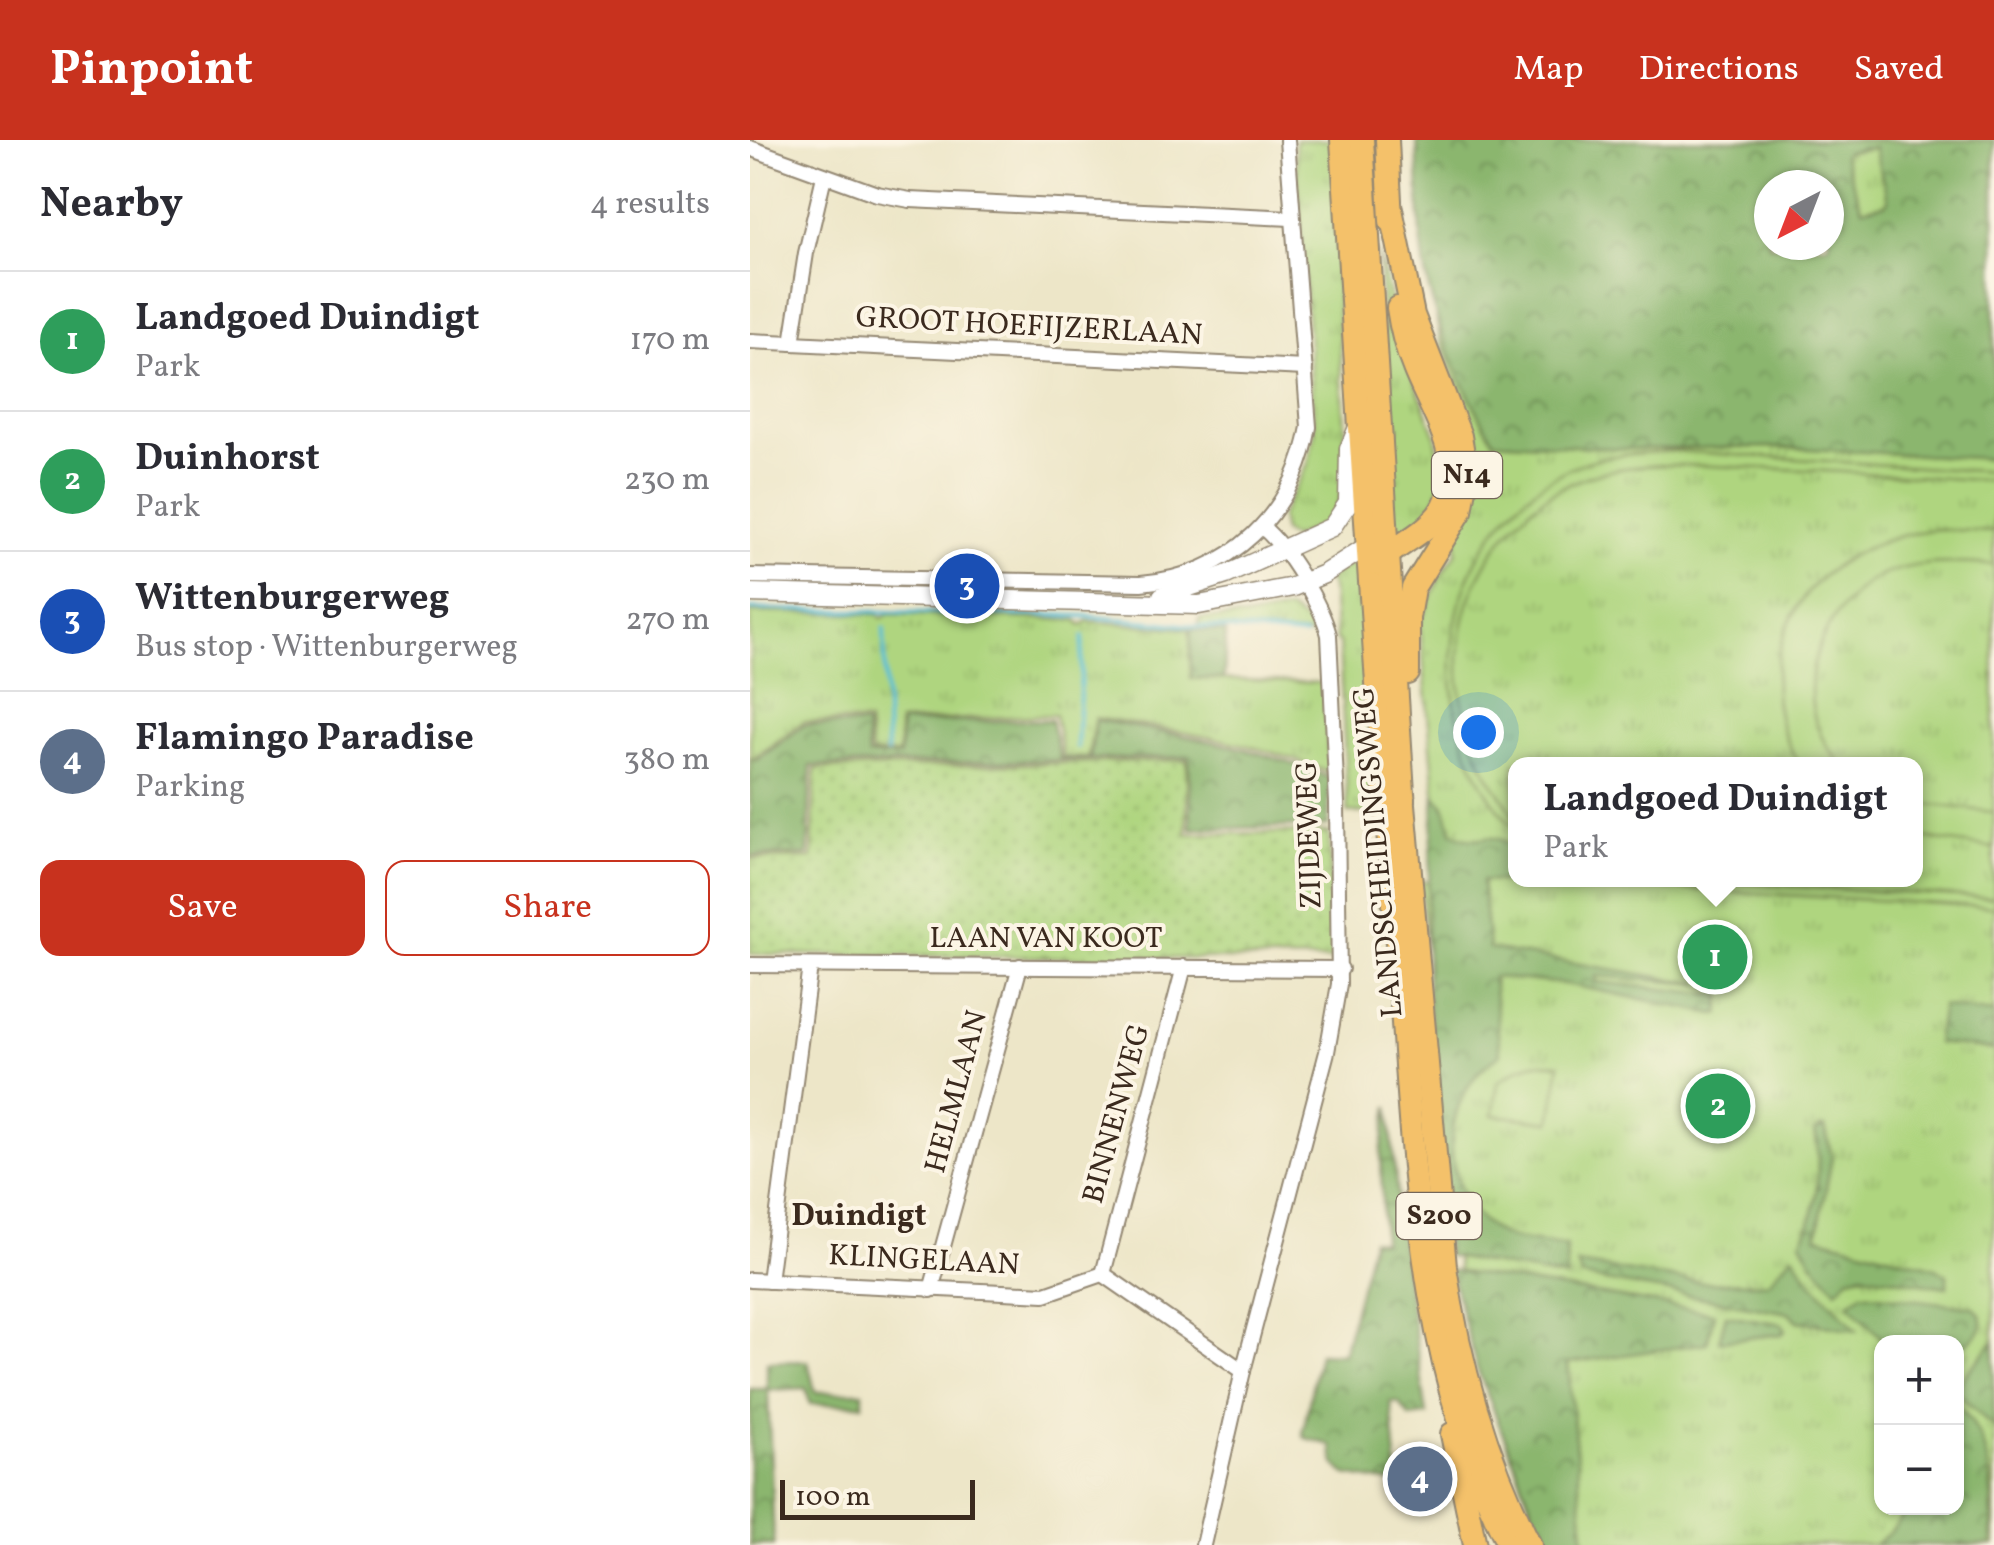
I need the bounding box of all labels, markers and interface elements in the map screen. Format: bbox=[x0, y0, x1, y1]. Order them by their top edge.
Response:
text: Pinpoint bbox=[50, 37, 253, 104]
text: Map bbox=[1513, 46, 1584, 94]
text: Directions bbox=[1639, 46, 1799, 94]
text: Saved bbox=[1854, 46, 1944, 94]
north arrow bbox=[1754, 170, 1844, 260]
text: Nearby bbox=[40, 176, 183, 235]
text: 4 results bbox=[590, 183, 710, 227]
text: Landgoed Duindigt bbox=[135, 293, 480, 346]
street label: GROOT HOEFIJZERLAAN bbox=[854, 297, 1204, 357]
text: 1 bbox=[66, 319, 79, 363]
text: 170 m bbox=[629, 319, 710, 363]
text: Park bbox=[135, 346, 200, 390]
text: Duinhorst bbox=[135, 433, 320, 486]
road number: N14 bbox=[1432, 452, 1502, 498]
text: 2 bbox=[64, 459, 81, 503]
text: 230 m bbox=[624, 459, 710, 503]
text: Park bbox=[135, 486, 200, 530]
pin: 3 bbox=[934, 548, 1000, 624]
text: Wittenburgerweg bbox=[135, 573, 450, 626]
text: 3 bbox=[64, 599, 81, 643]
text: 270 m bbox=[625, 599, 710, 643]
text: Bus stop · Wittenburgerweg bbox=[135, 626, 518, 670]
street label: LANDSCHEIDINGSWEG bbox=[1344, 685, 1414, 1019]
your location bbox=[1453, 707, 1504, 758]
text: Flamingo Paradise bbox=[135, 713, 474, 766]
text: 4 bbox=[63, 739, 82, 783]
text: 380 m bbox=[623, 739, 710, 783]
popup bbox=[1508, 757, 1923, 887]
street label: ZIJDEWEG bbox=[1286, 760, 1334, 910]
text: Parking bbox=[135, 766, 245, 810]
text: Landgoed Duindigt bbox=[1543, 774, 1888, 827]
text: Park bbox=[1543, 827, 1609, 871]
button: Save bbox=[40, 860, 365, 956]
button: Share bbox=[385, 860, 710, 956]
street label: LAAN VAN KOOT bbox=[930, 918, 1162, 960]
pin: 1 bbox=[1682, 920, 1748, 994]
street label: HELMLAAN bbox=[915, 1006, 999, 1178]
street label: BINNENWEG bbox=[1073, 1020, 1161, 1208]
pin: 2 bbox=[1686, 1068, 1750, 1144]
road number: S200 bbox=[1396, 1193, 1482, 1239]
district label: Duindigt bbox=[791, 1195, 927, 1239]
street label: KLINGELAAN bbox=[827, 1235, 1021, 1287]
map controls bbox=[1874, 1335, 1964, 1515]
button: + bbox=[1874, 1335, 1964, 1425]
button: − bbox=[1874, 1425, 1964, 1515]
pin: 4 bbox=[1388, 1442, 1452, 1516]
scale bar bbox=[780, 1475, 975, 1520]
text: 100 m bbox=[795, 1478, 870, 1517]

